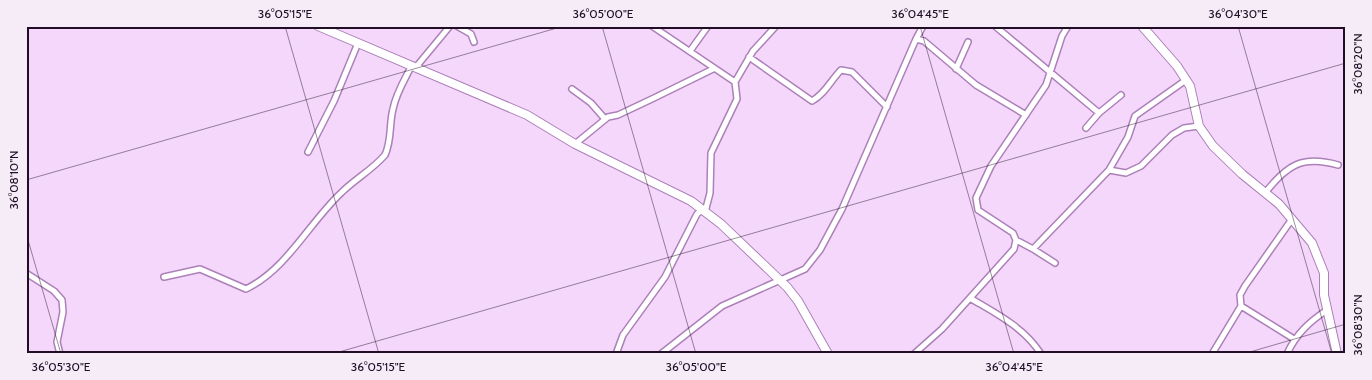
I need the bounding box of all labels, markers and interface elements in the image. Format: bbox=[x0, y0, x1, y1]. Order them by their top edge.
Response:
text: 36°05'15"E bbox=[258, 6, 313, 21]
text: 36°05'00"E bbox=[573, 6, 634, 21]
text: 36°04'45"E bbox=[891, 6, 949, 21]
text: 36°04'30"E bbox=[1208, 6, 1268, 21]
text: 36°08'20"N bbox=[1350, 33, 1365, 95]
text: 36°08'10"N bbox=[6, 151, 21, 209]
text: 36°08'30"N bbox=[1350, 294, 1365, 356]
text: 36°05'30"E bbox=[32, 359, 91, 374]
text: 36°05'15"E bbox=[351, 359, 406, 374]
text: 36°05'00"E bbox=[666, 359, 727, 374]
text: 36°04'45"E bbox=[985, 359, 1043, 374]

